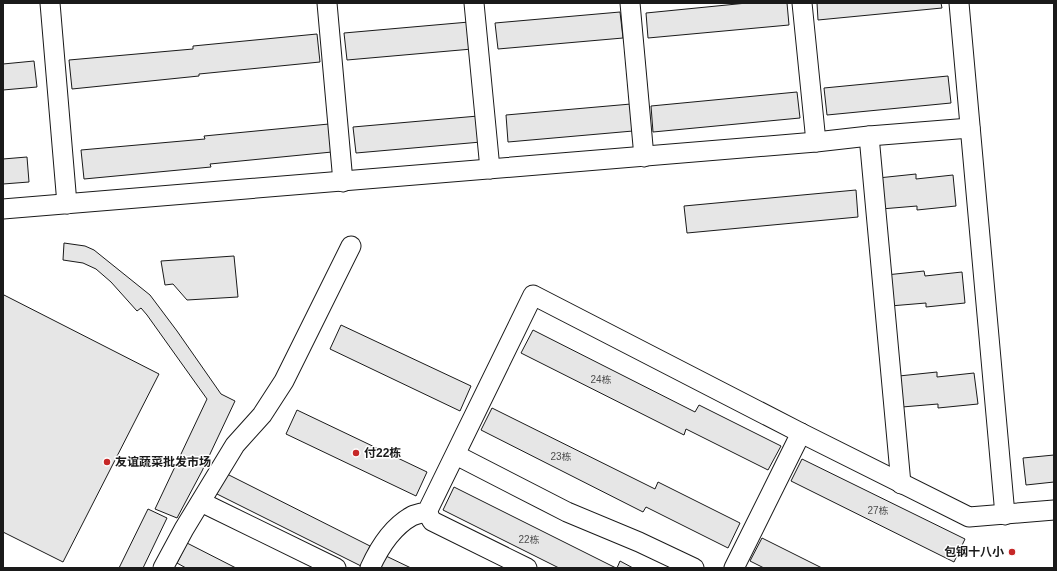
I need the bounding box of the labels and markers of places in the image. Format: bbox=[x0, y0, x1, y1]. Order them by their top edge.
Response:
place label: 付22栋 bbox=[364, 446, 401, 460]
marker: 付22栋 bbox=[351, 448, 361, 458]
place label: 友谊蔬菜批发市场 bbox=[115, 455, 211, 469]
marker: 友谊蔬菜批发市场 bbox=[102, 457, 112, 467]
place label: 包钢十八小 bbox=[944, 545, 1004, 559]
marker: 包钢十八小 bbox=[1007, 547, 1017, 557]

